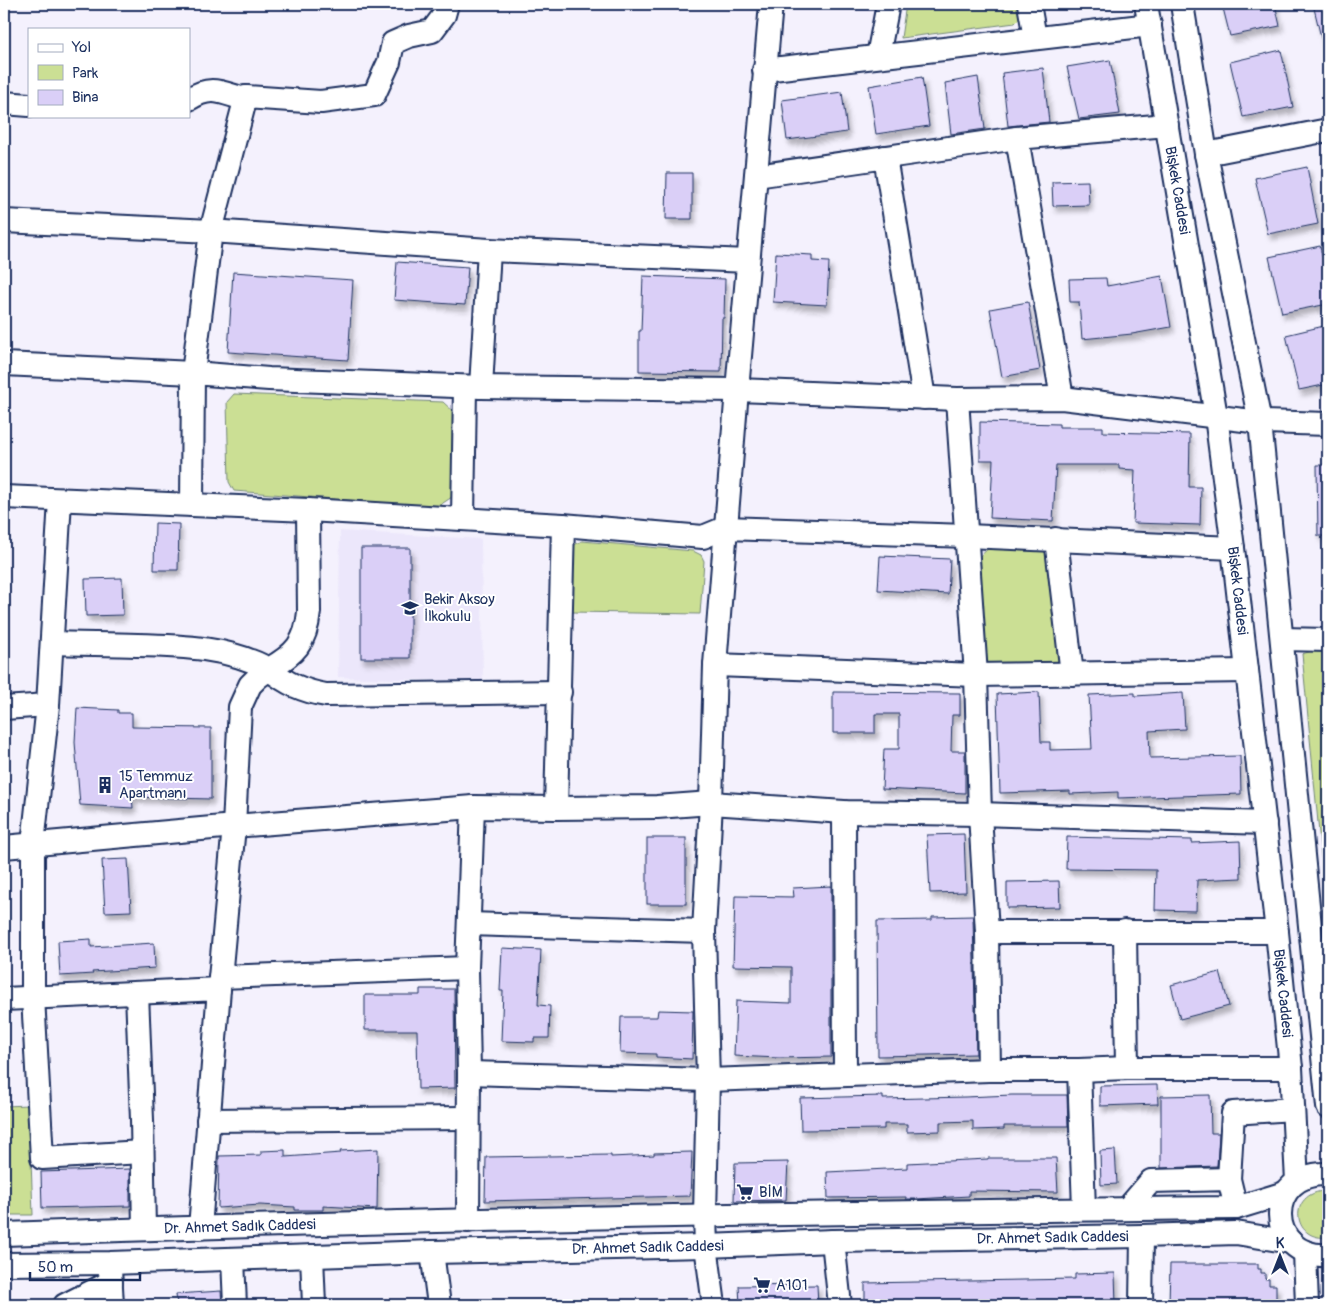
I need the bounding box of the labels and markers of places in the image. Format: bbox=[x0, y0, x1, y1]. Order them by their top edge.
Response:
place label: Bekir Aksoy İlkokulu bbox=[424, 590, 495, 626]
school or university icon: Bekir Aksoy İlkokulu bbox=[400, 598, 420, 618]
place label: 15 Temmuz Apartmanı bbox=[119, 767, 193, 803]
building icon: 15 Temmuz Apartmanı bbox=[95, 775, 115, 795]
supermarket icon: BİM bbox=[735, 1182, 755, 1202]
place label: BİM bbox=[759, 1183, 783, 1202]
supermarket icon: A101 bbox=[752, 1275, 772, 1295]
place label: A101 bbox=[776, 1276, 808, 1295]

